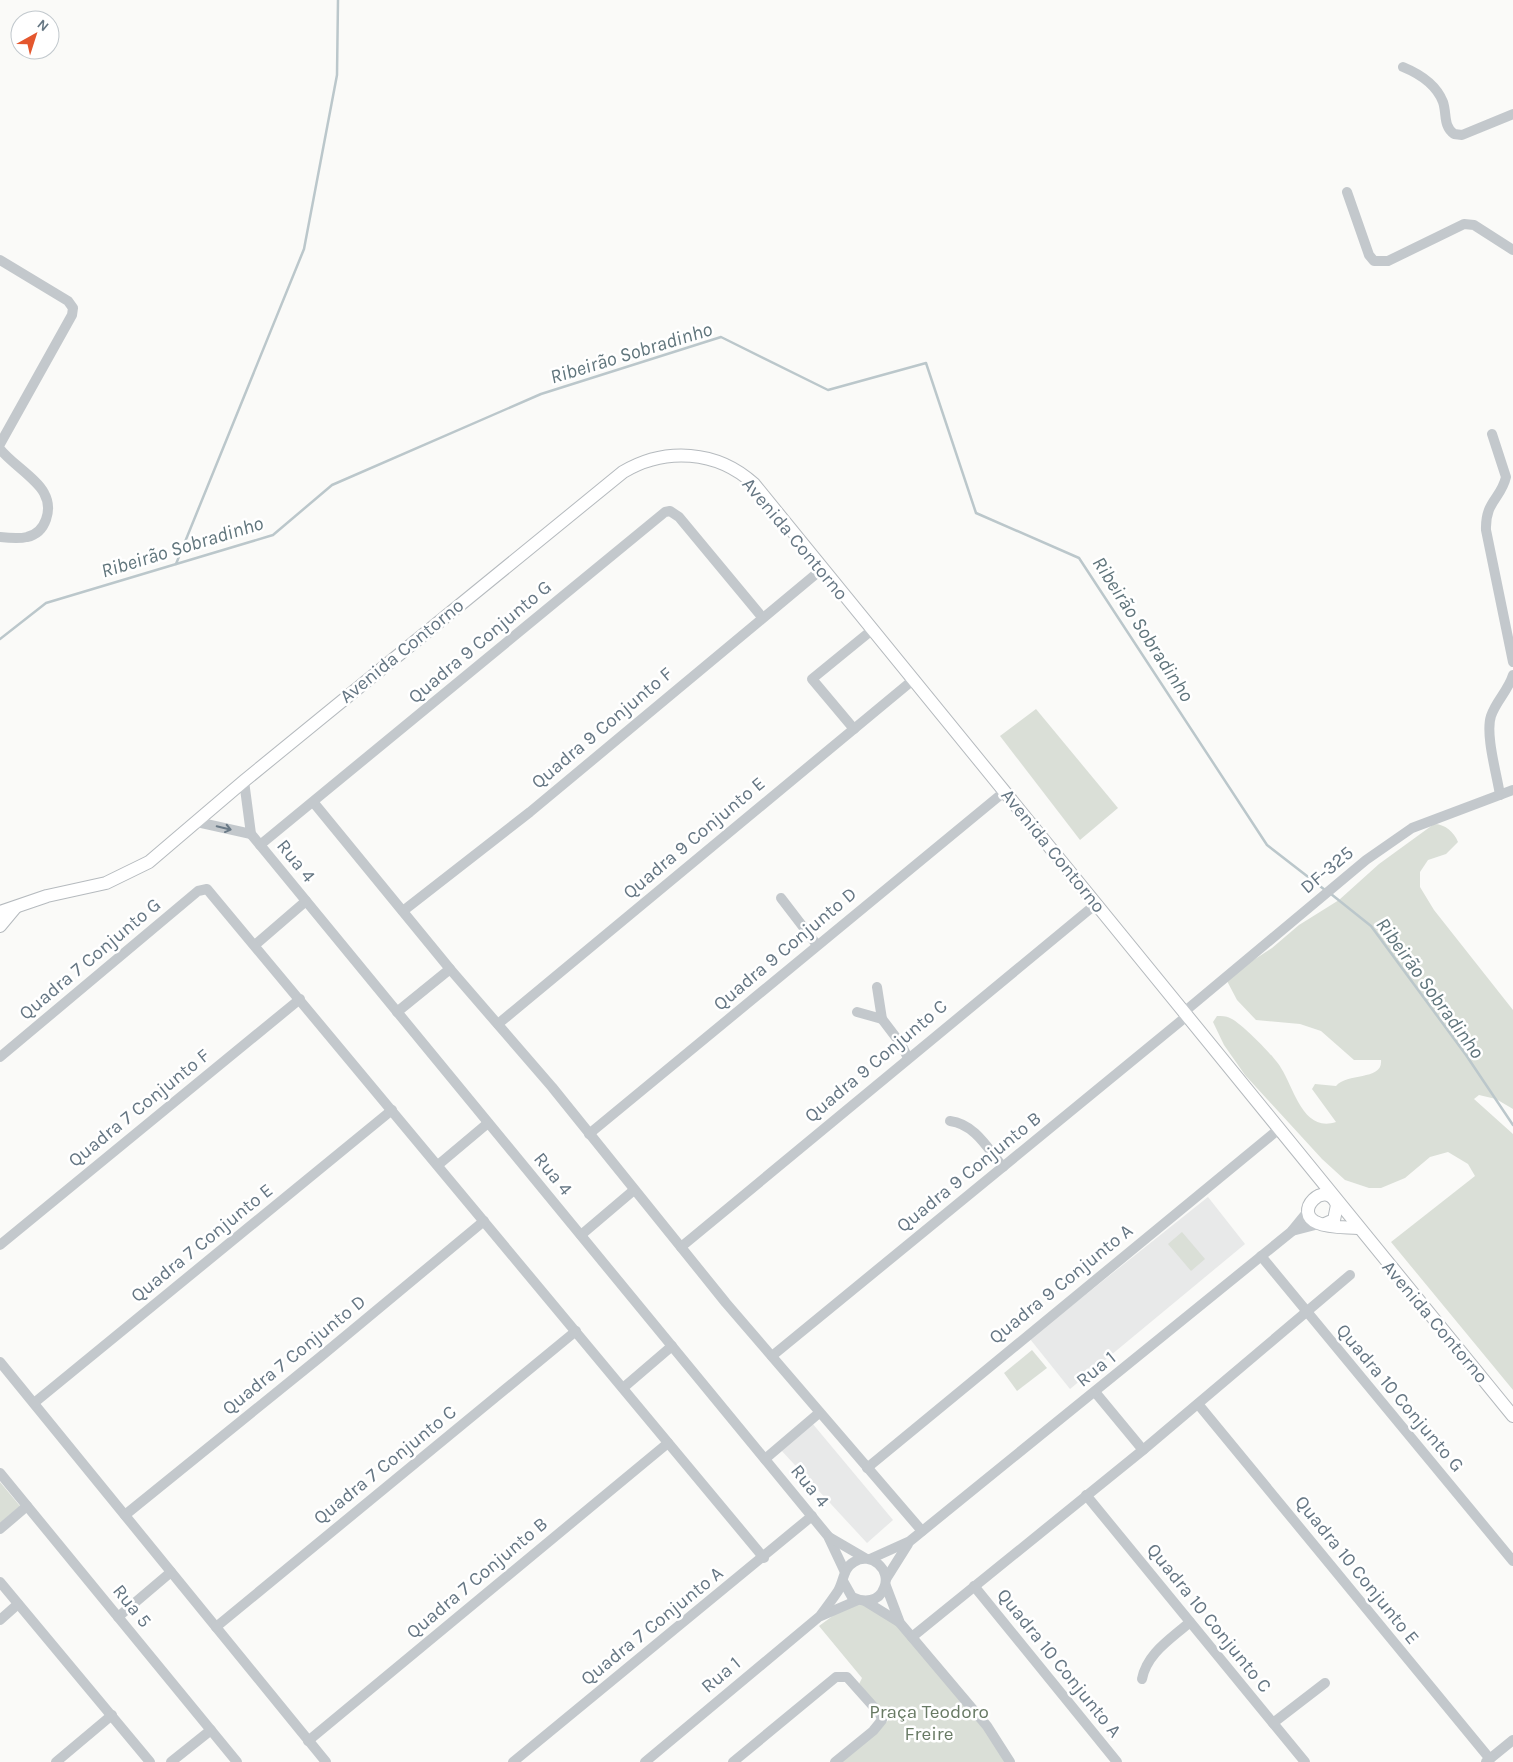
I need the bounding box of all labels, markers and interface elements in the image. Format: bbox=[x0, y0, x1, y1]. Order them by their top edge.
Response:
north arrow bbox=[10, 10, 60, 60]
text: N bbox=[34, 16, 52, 35]
water label: Ribeirão Sobradinho bbox=[547, 317, 715, 389]
street label: Avenida Contorno bbox=[737, 473, 853, 605]
water label: Ribeirão Sobradinho bbox=[98, 511, 266, 583]
water label: Ribeirão Sobradinho bbox=[1087, 552, 1199, 706]
street label: Quadra 9 Conjunto G bbox=[404, 576, 556, 708]
street label: Avenida Contorno bbox=[336, 594, 468, 708]
street label: Quadra 9 Conjunto F bbox=[527, 663, 677, 793]
street label: Quadra 9 Conjunto E bbox=[619, 772, 769, 904]
street label: Avenida Contorno bbox=[996, 785, 1110, 917]
one-way arrow bbox=[216, 824, 232, 833]
street label: Rua 4 bbox=[272, 835, 320, 887]
street label: DF-325 bbox=[1296, 842, 1358, 898]
street label: Quadra 9 Conjunto D bbox=[709, 883, 861, 1015]
street label: Quadra 7 Conjunto G bbox=[15, 894, 165, 1024]
water label: Ribeirão Sobradinho bbox=[1371, 913, 1489, 1063]
street label: Quadra 9 Conjunto C bbox=[800, 995, 952, 1127]
street label: Quadra 7 Conjunto F bbox=[64, 1044, 214, 1172]
street label: Quadra 9 Conjunto B bbox=[892, 1107, 1046, 1237]
street label: Rua 4 bbox=[529, 1148, 577, 1200]
street label: Quadra 7 Conjunto E bbox=[127, 1179, 277, 1307]
street label: Quadra 9 Conjunto A bbox=[985, 1219, 1137, 1349]
street label: Avenida Contorno bbox=[1377, 1256, 1493, 1388]
street label: Quadra 7 Conjunto D bbox=[218, 1290, 370, 1420]
street label: Quadra 10 Conjunto G bbox=[1332, 1320, 1468, 1476]
street label: Rua 1 bbox=[1072, 1346, 1120, 1392]
street label: Quadra 7 Conjunto C bbox=[309, 1401, 461, 1529]
street label: Rua 4 bbox=[786, 1460, 834, 1512]
street label: Quadra 10 Conjunto E bbox=[1290, 1491, 1424, 1649]
street label: Quadra 7 Conjunto B bbox=[402, 1513, 552, 1643]
street label: Quadra 10 Conjunto C bbox=[1142, 1539, 1276, 1697]
street label: Quadra 7 Conjunto A bbox=[577, 1562, 727, 1690]
street label: Rua 5 bbox=[108, 1580, 156, 1632]
street label: Quadra 10 Conjunto A bbox=[992, 1584, 1126, 1742]
street label: Rua 1 bbox=[697, 1652, 745, 1698]
park label: Praça Teodoro Freire bbox=[869, 1701, 989, 1745]

